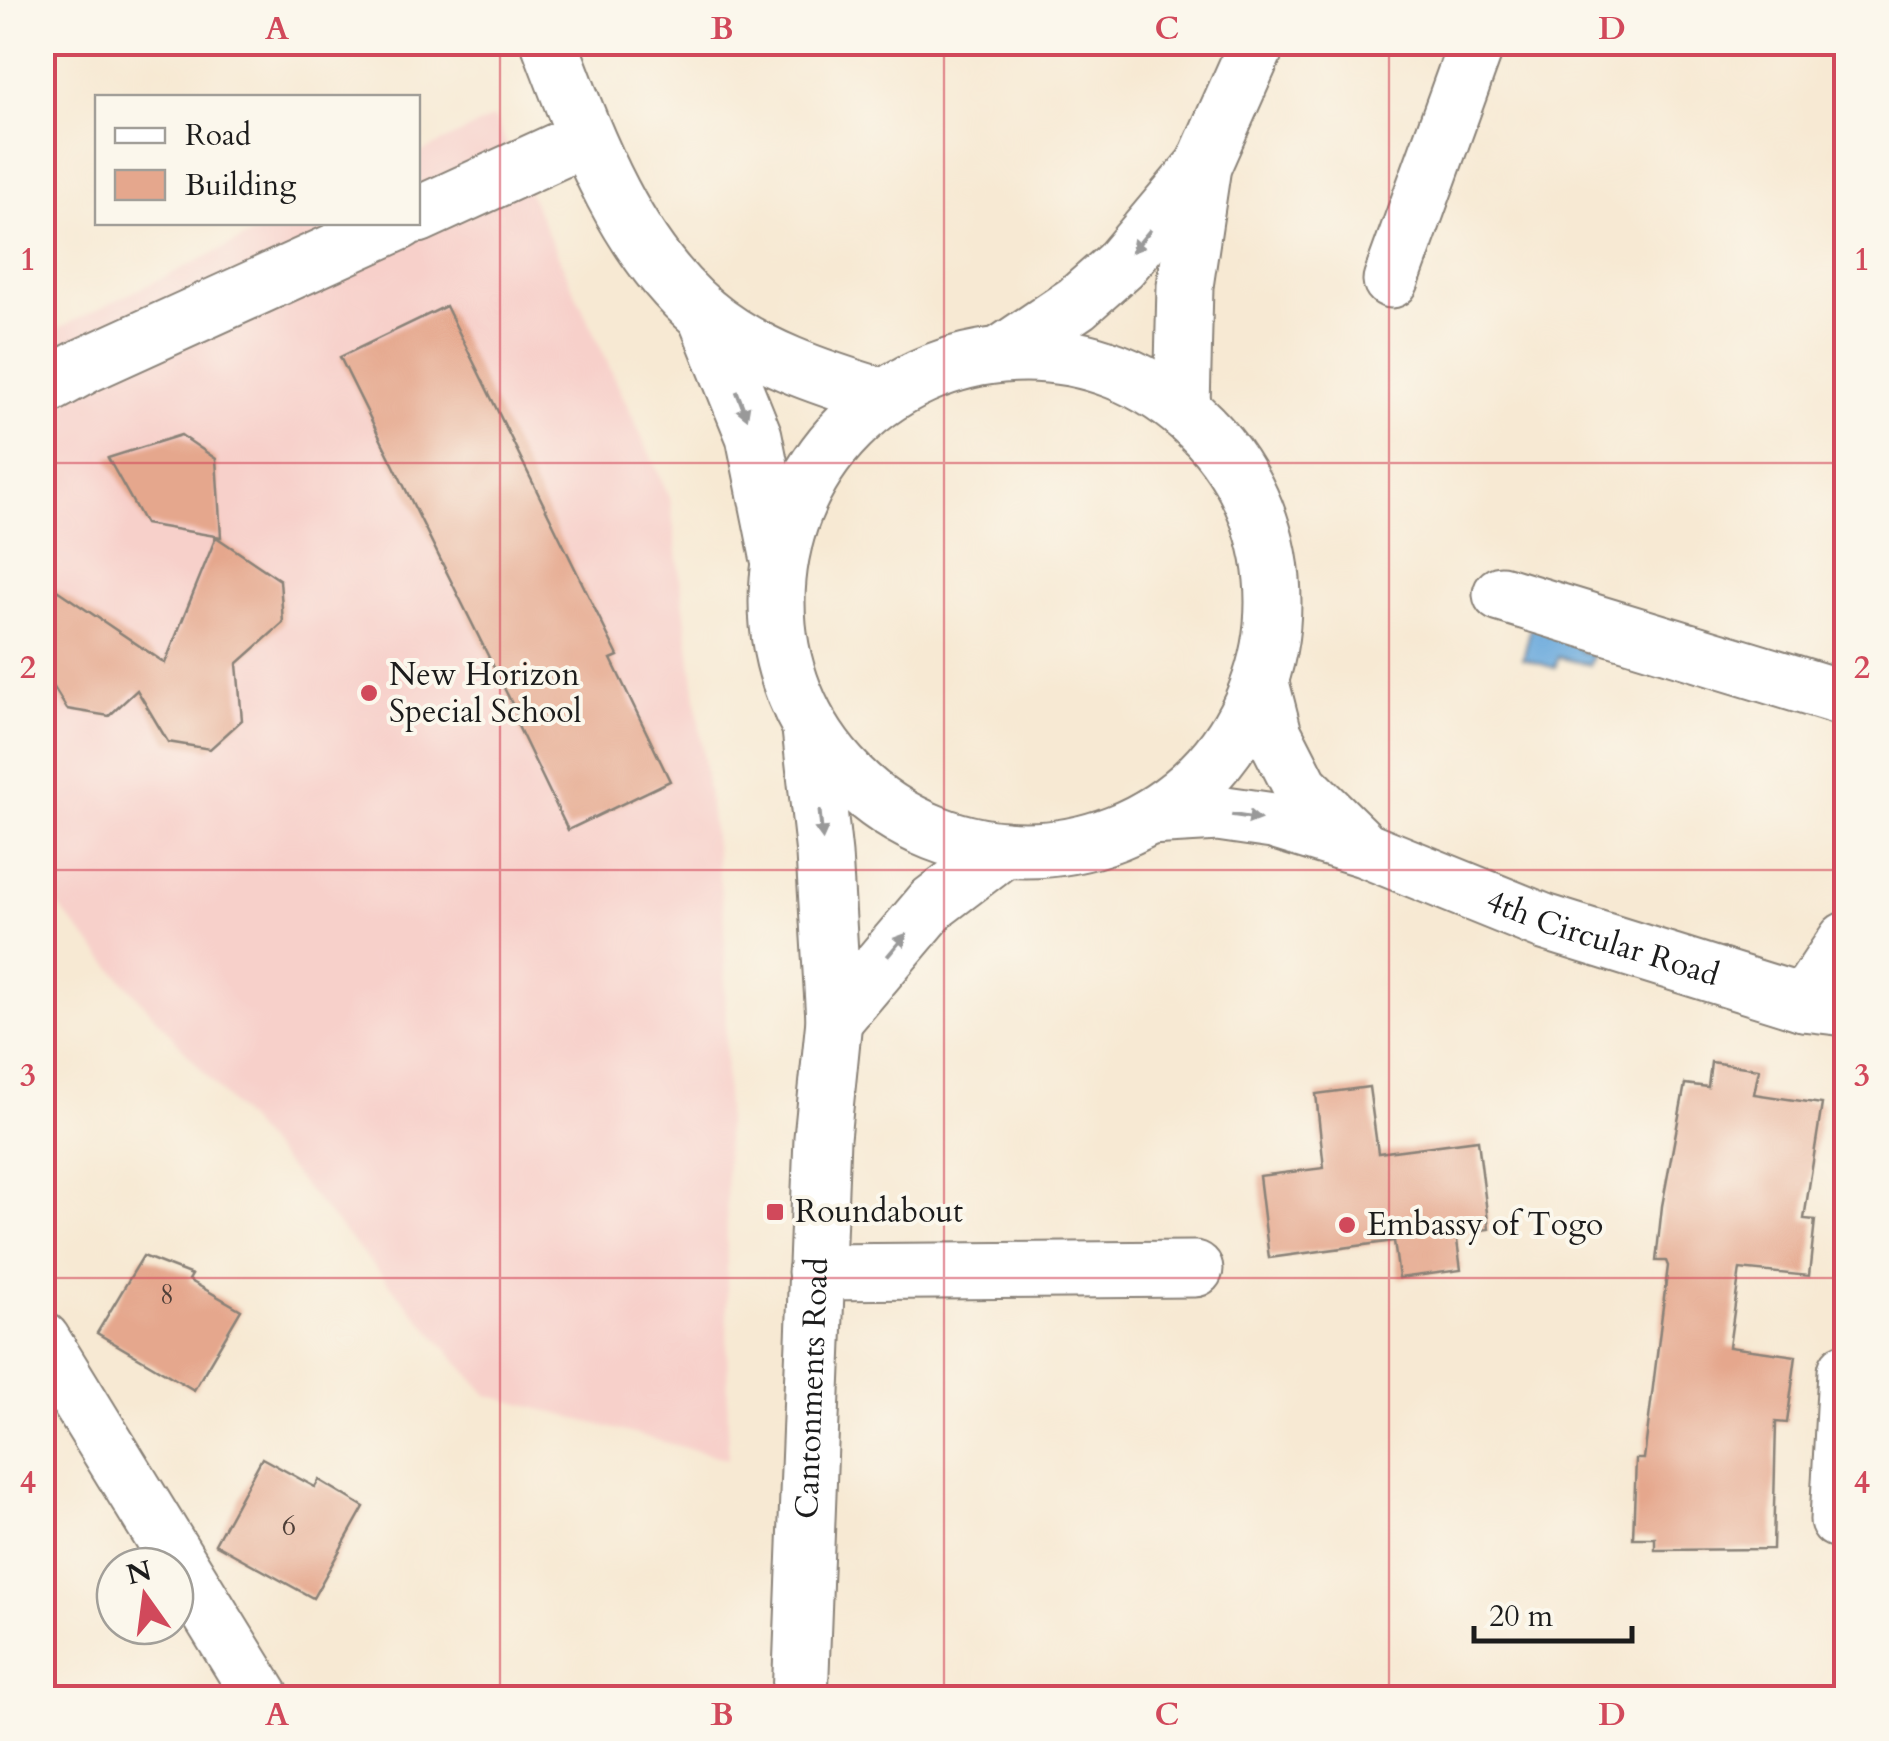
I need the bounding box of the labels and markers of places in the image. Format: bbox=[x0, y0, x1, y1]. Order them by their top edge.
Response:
place label: New Horizon Special School bbox=[389, 653, 582, 734]
marker: New Horizon Special School bbox=[358, 682, 380, 704]
place label: Roundabout bbox=[795, 1190, 963, 1234]
marker: Roundabout bbox=[764, 1201, 786, 1223]
place label: Embassy of Togo bbox=[1367, 1203, 1603, 1247]
marker: Embassy of Togo bbox=[1336, 1214, 1358, 1236]

